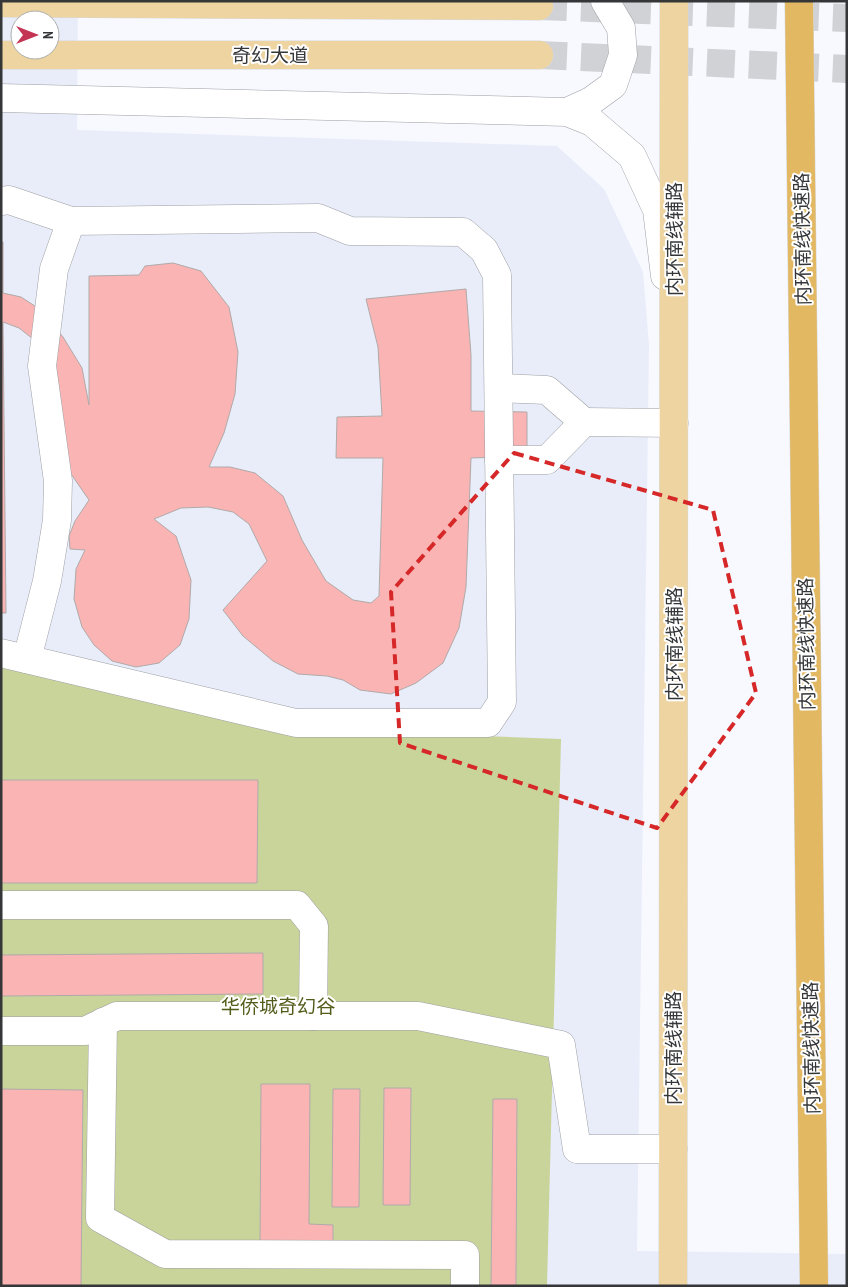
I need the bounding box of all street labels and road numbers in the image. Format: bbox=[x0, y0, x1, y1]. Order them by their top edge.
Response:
street label: 奇幻大道 bbox=[232, 43, 308, 67]
street label: 内环南线快速路 bbox=[789, 172, 815, 306]
street label: 内环南线辅路 bbox=[662, 182, 686, 296]
street label: 内环南线快速路 bbox=[793, 577, 819, 711]
street label: 内环南线辅路 bbox=[662, 587, 686, 701]
street label: 内环南线快速路 bbox=[798, 981, 824, 1115]
street label: 内环南线辅路 bbox=[661, 991, 685, 1105]

